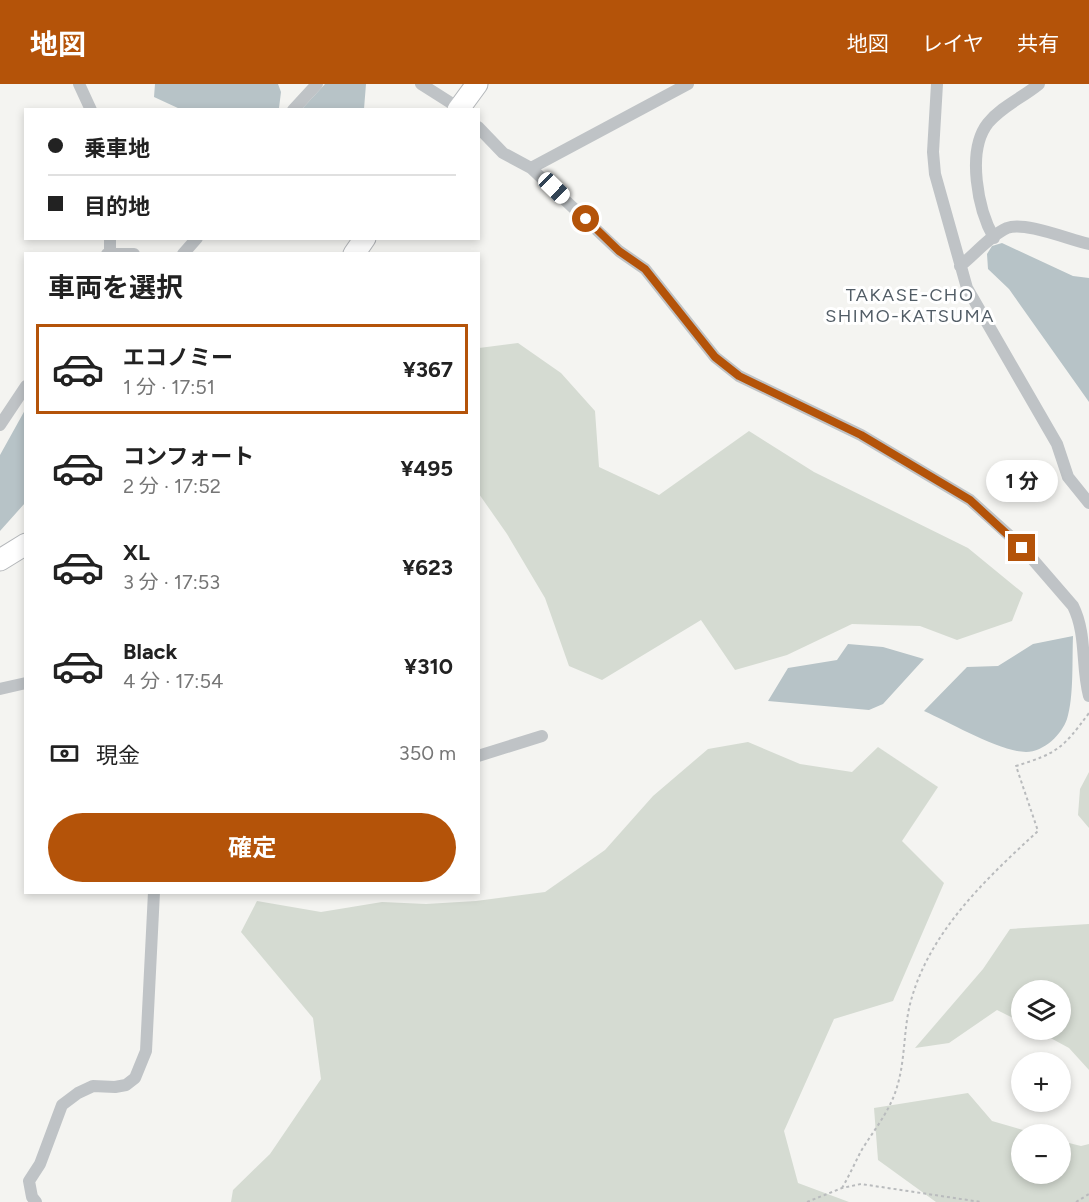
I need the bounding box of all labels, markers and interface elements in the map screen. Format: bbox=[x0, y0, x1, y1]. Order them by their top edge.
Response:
text: 地図 bbox=[30, 27, 86, 61]
text: 地図 bbox=[847, 31, 889, 56]
text: レイヤ bbox=[922, 31, 984, 56]
text: 共有 bbox=[1017, 31, 1059, 56]
text: 乗車地 bbox=[84, 135, 150, 162]
car bbox=[535, 169, 573, 207]
text: 目的地 bbox=[84, 193, 150, 220]
route start bbox=[572, 205, 599, 232]
text: 車両を選択 bbox=[48, 271, 183, 304]
district label: TAKASE-CHO SHIMO-KATSUMA bbox=[825, 284, 995, 327]
icon: car bbox=[51, 342, 105, 396]
text: エコノミー bbox=[123, 344, 233, 371]
text: ¥367 bbox=[403, 356, 453, 383]
text: 1 分 · 17:51 bbox=[123, 375, 215, 399]
icon: car bbox=[51, 441, 105, 495]
text: コンフォート bbox=[123, 443, 254, 470]
text: ¥495 bbox=[400, 455, 453, 482]
callout: 1 分 bbox=[986, 461, 1058, 503]
text: 1 分 bbox=[1005, 469, 1039, 493]
text: 2 分 · 17:52 bbox=[123, 474, 221, 498]
route end bbox=[1008, 534, 1035, 561]
text: XL bbox=[123, 539, 150, 566]
icon: car bbox=[51, 540, 105, 594]
text: ¥623 bbox=[402, 554, 453, 581]
text: 3 分 · 17:53 bbox=[123, 570, 220, 594]
text: Black bbox=[123, 638, 177, 665]
icon: car bbox=[51, 639, 105, 693]
text: ¥310 bbox=[404, 653, 453, 680]
text: 4 分 · 17:54 bbox=[123, 669, 223, 693]
icon: cash bbox=[48, 737, 81, 770]
text: 350 m bbox=[399, 741, 456, 765]
text: 現金 bbox=[96, 742, 140, 769]
button: 確定 bbox=[48, 813, 456, 882]
map controls bbox=[1011, 980, 1071, 1184]
button: layers bbox=[1011, 980, 1071, 1040]
button: + bbox=[1011, 1052, 1071, 1112]
button: − bbox=[1011, 1124, 1071, 1184]

